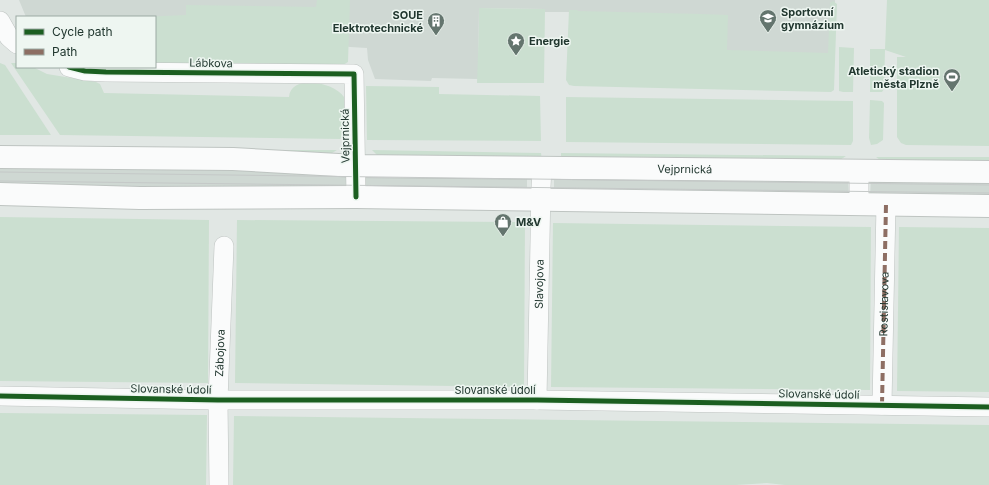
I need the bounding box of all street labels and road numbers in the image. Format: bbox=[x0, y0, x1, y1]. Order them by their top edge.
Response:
street label: Lábkova bbox=[189, 56, 233, 70]
street label: Vejprnická bbox=[338, 108, 352, 164]
street label: Vejprnická bbox=[657, 162, 712, 176]
street label: Slavojova bbox=[532, 259, 547, 309]
street label: Rostislavova bbox=[876, 271, 892, 337]
street label: Zábojova bbox=[212, 329, 228, 377]
street label: Slovanské údolí bbox=[130, 381, 212, 397]
street label: Slovanské údolí bbox=[454, 383, 536, 397]
street label: Slovanské údolí bbox=[778, 386, 860, 402]

